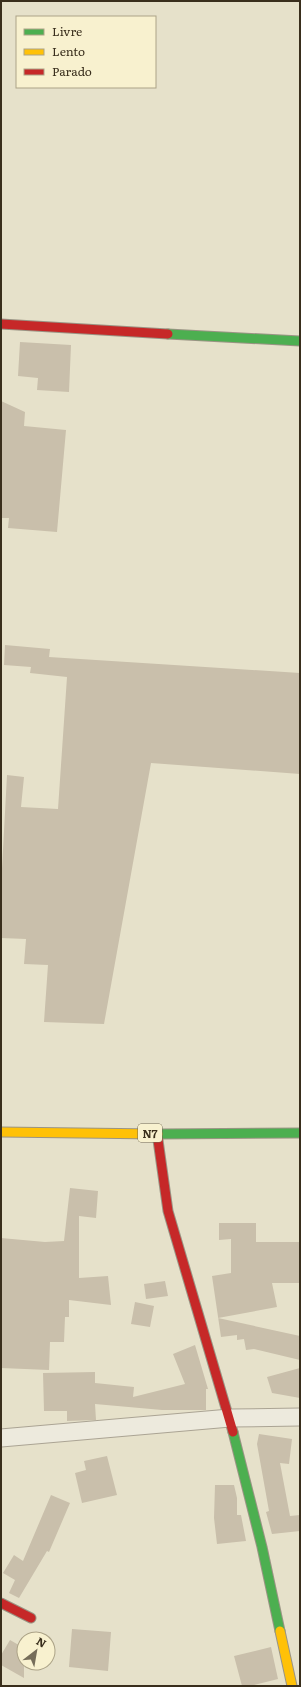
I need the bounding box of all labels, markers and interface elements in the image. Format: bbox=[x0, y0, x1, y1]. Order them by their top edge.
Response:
legend bbox=[16, 16, 156, 88]
text: Livre bbox=[52, 22, 82, 40]
text: Lento bbox=[52, 42, 85, 60]
text: Parado bbox=[52, 62, 92, 80]
road number: N7 bbox=[138, 1124, 162, 1142]
north arrow bbox=[16, 1631, 56, 1671]
text: N bbox=[34, 1632, 50, 1651]

